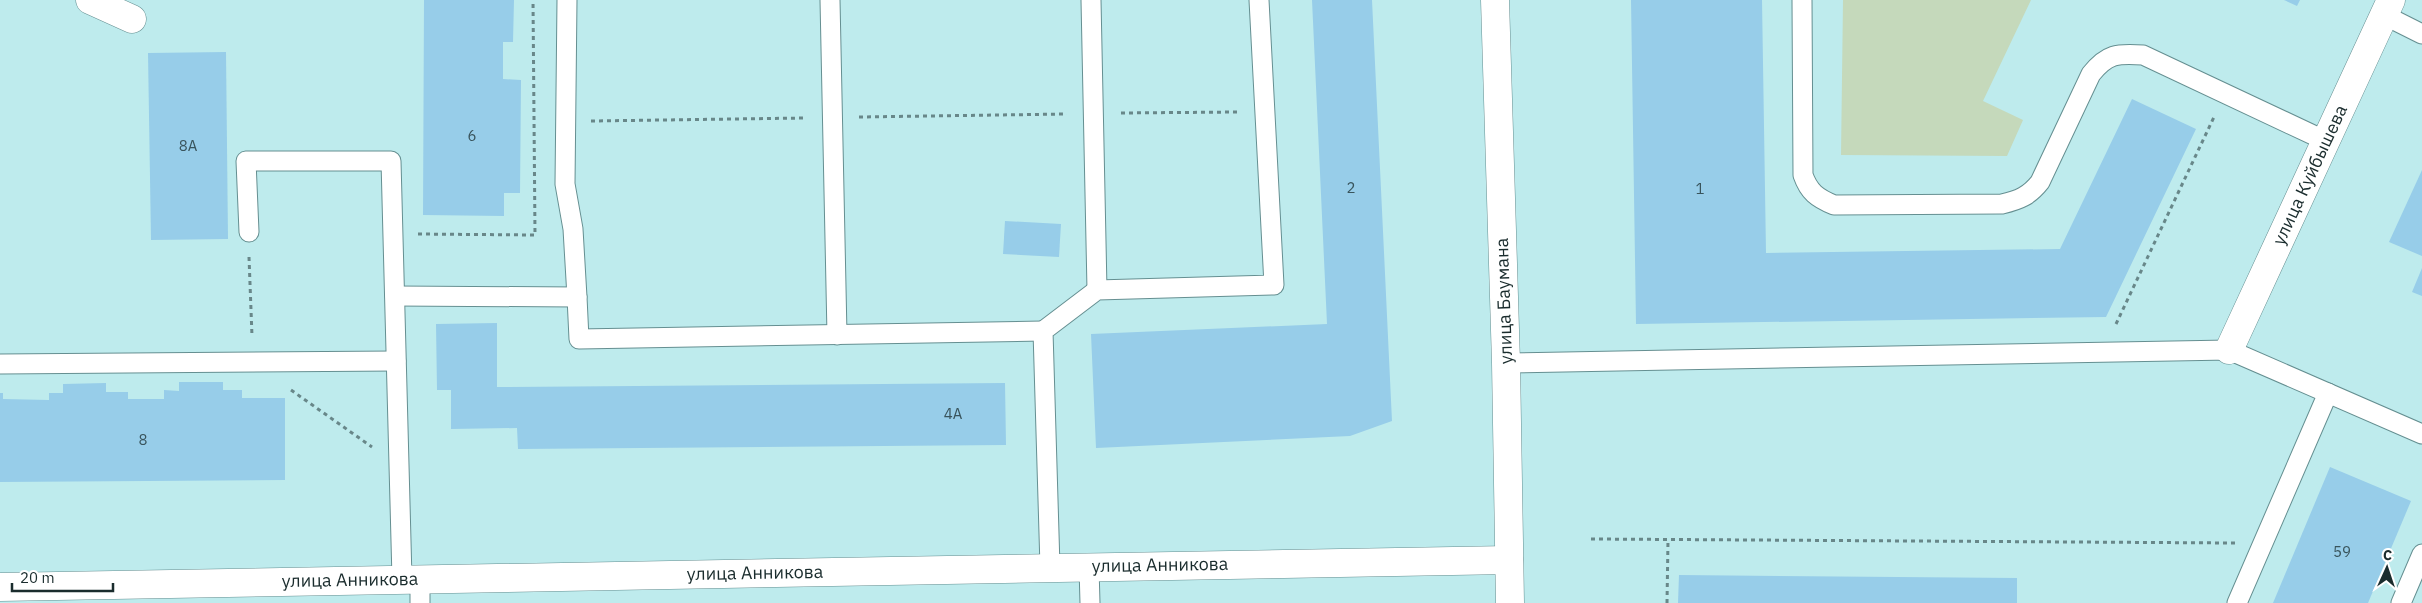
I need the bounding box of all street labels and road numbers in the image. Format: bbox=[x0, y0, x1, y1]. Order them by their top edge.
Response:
street label: улица Куйбышева bbox=[2267, 101, 2352, 249]
street label: улица Баумана bbox=[1490, 237, 1517, 365]
street label: улица Анникова bbox=[1091, 552, 1229, 577]
street label: улица Анникова bbox=[686, 560, 824, 585]
street label: улица Анникова bbox=[281, 567, 419, 592]

